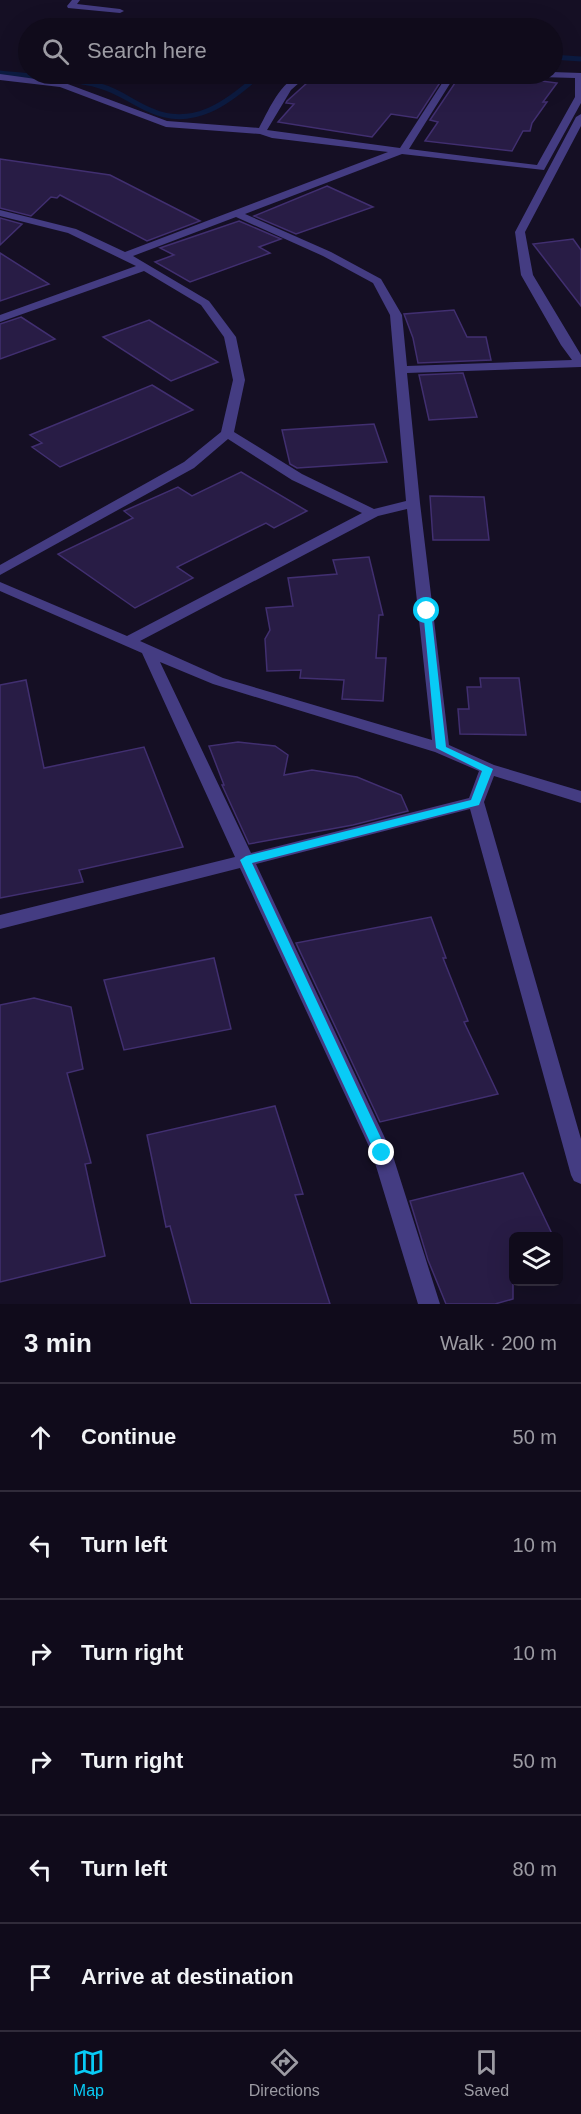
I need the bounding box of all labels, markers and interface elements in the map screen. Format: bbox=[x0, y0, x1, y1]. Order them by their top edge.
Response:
search box bbox=[18, 18, 563, 84]
icon: search bbox=[39, 35, 72, 68]
text: Search here bbox=[87, 38, 207, 63]
route start bbox=[413, 597, 439, 623]
route end bbox=[368, 1139, 394, 1165]
map controls bbox=[509, 1232, 563, 1286]
button: layers bbox=[509, 1232, 563, 1286]
text: 3 min bbox=[24, 1328, 92, 1358]
text: Walk · 200 m bbox=[440, 1332, 557, 1354]
icon: ahead bbox=[24, 1421, 57, 1454]
text: Continue bbox=[81, 1424, 176, 1449]
text: 50 m bbox=[513, 1426, 557, 1448]
icon: left bbox=[24, 1529, 57, 1562]
text: Turn left bbox=[81, 1532, 167, 1557]
text: 10 m bbox=[513, 1534, 557, 1556]
icon: right bbox=[24, 1637, 57, 1670]
text: Turn right bbox=[81, 1640, 183, 1665]
text: 10 m bbox=[513, 1642, 557, 1664]
icon: right bbox=[24, 1745, 57, 1778]
text: Turn right bbox=[81, 1748, 183, 1773]
text: 50 m bbox=[513, 1750, 557, 1772]
icon: left bbox=[24, 1853, 57, 1886]
text: Turn left bbox=[81, 1856, 167, 1881]
text: 80 m bbox=[513, 1858, 557, 1880]
icon: arrive bbox=[24, 1961, 57, 1994]
text: Arrive at destination bbox=[81, 1964, 294, 1989]
tab: Map bbox=[72, 2046, 105, 2100]
tab: Directions bbox=[249, 2046, 320, 2100]
tab: Saved bbox=[464, 2046, 509, 2100]

